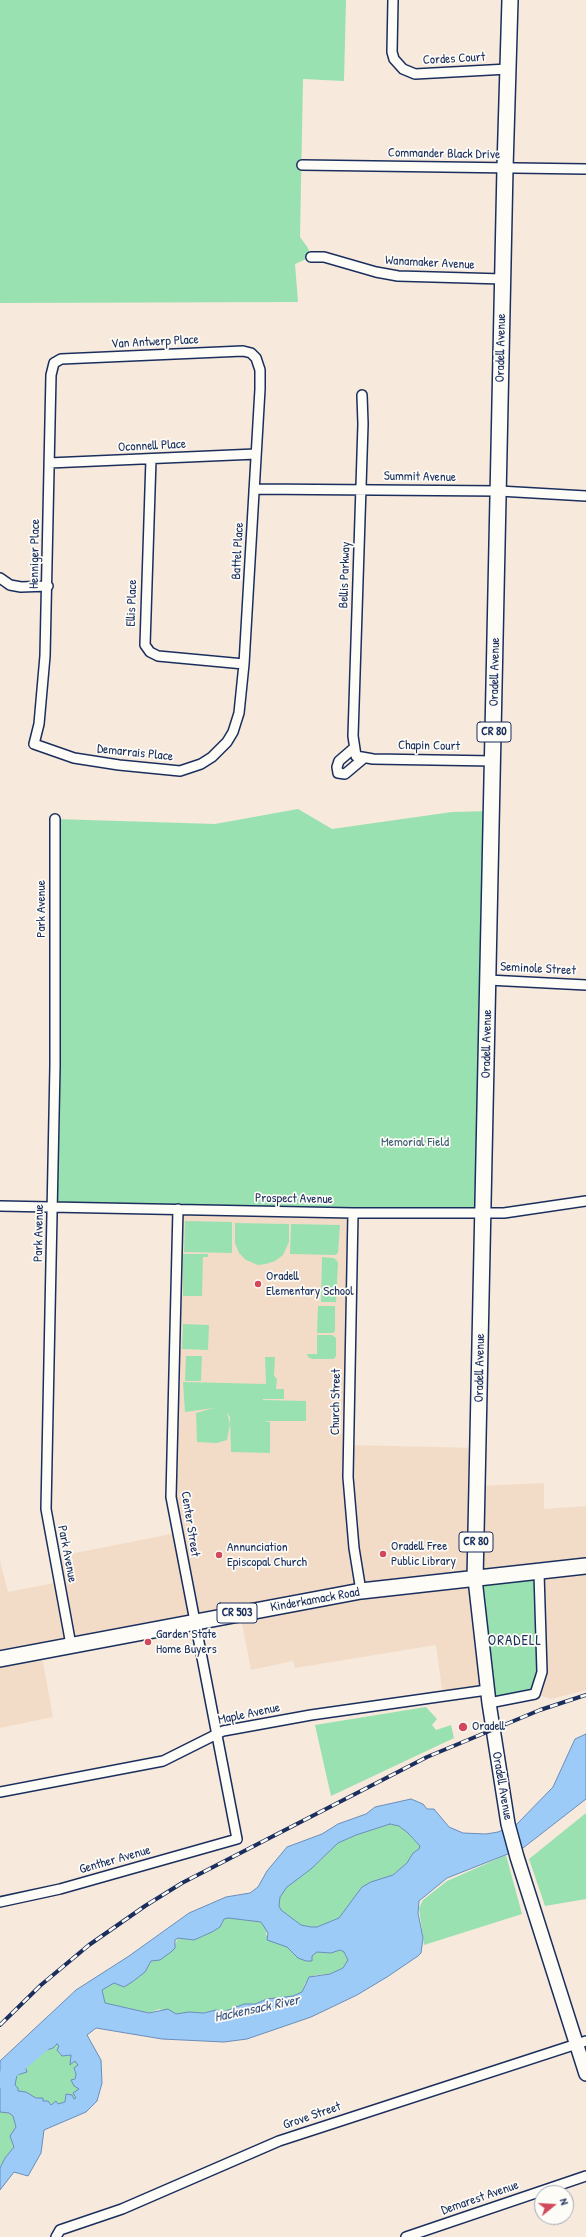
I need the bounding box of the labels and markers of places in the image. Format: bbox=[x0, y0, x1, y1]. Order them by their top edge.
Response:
place label: Oradell Elementary School bbox=[266, 1269, 354, 1300]
marker: Oradell Elementary School bbox=[253, 1279, 263, 1289]
place label: Oradell Free Public Library bbox=[391, 1539, 456, 1570]
place label: Annunciation Episcopal Church bbox=[227, 1540, 307, 1571]
marker: Oradell Free Public Library bbox=[378, 1549, 388, 1559]
marker: Annunciation Episcopal Church bbox=[214, 1550, 224, 1560]
place label: Garden State Home Buyers bbox=[156, 1627, 217, 1658]
marker: Garden State Home Buyers bbox=[143, 1637, 153, 1647]
place label: Oradell bbox=[472, 1719, 505, 1735]
marker: Oradell bbox=[457, 1721, 469, 1733]

